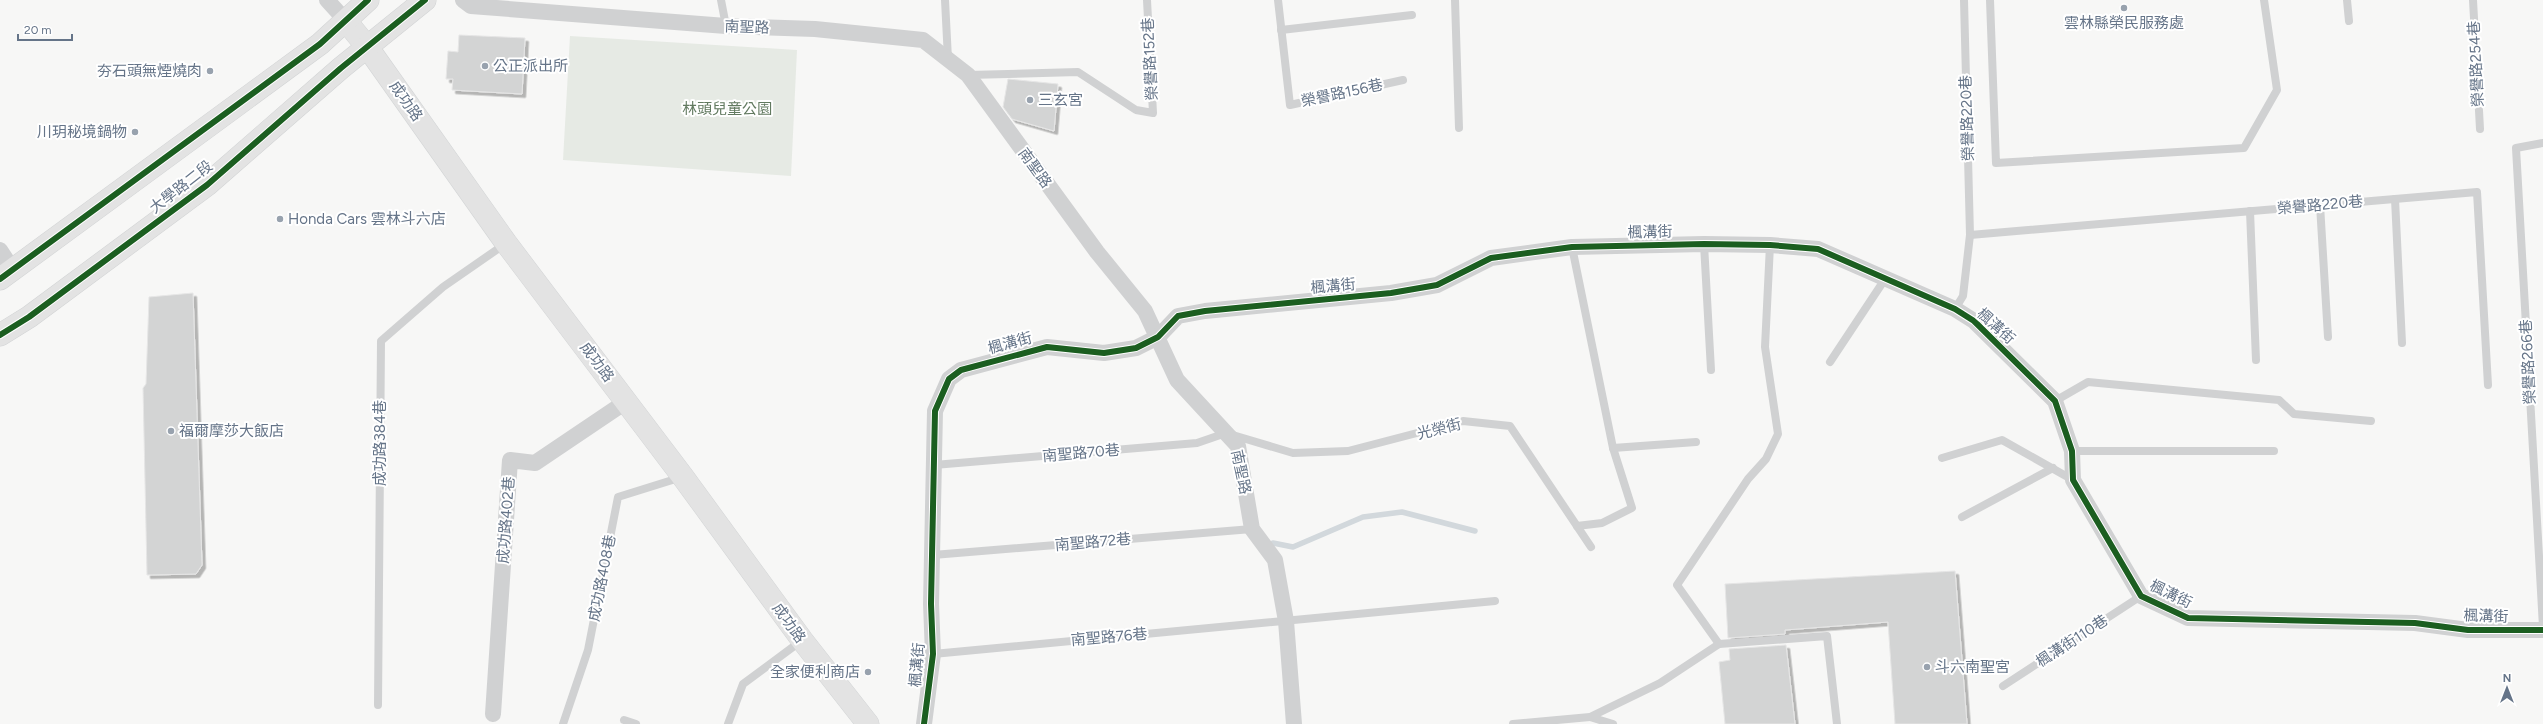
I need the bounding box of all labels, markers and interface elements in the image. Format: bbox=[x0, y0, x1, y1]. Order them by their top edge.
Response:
marker: 雲林縣榮民服務處 bbox=[2119, 3, 2129, 13]
place label: 雲林縣榮民服務處 bbox=[2064, 14, 2184, 32]
scale bar bbox=[18, 16, 72, 42]
street label: 南聖路 bbox=[724, 17, 770, 37]
street label: 榮譽路152巷 bbox=[1139, 17, 1161, 101]
street label: 榮譽路254巷 bbox=[2465, 20, 2487, 108]
text: 20 m bbox=[24, 23, 52, 37]
place label: 公正派出所 bbox=[493, 57, 568, 75]
marker: 公正派出所 bbox=[480, 61, 490, 71]
place label: 夯石頭無煙燒肉 bbox=[97, 62, 202, 80]
marker: 夯石頭無煙燒肉 bbox=[205, 66, 215, 76]
street label: 榮譽路220巷 bbox=[1956, 75, 1978, 161]
street label: 榮譽路156巷 bbox=[1299, 76, 1385, 110]
street label: 成功路 bbox=[386, 77, 426, 125]
place label: 三玄宮 bbox=[1038, 91, 1083, 109]
marker: 三玄宮 bbox=[1025, 95, 1035, 105]
park label: 林頭兒童公園 bbox=[682, 100, 772, 118]
place label: 川玥秘境鍋物 bbox=[37, 123, 127, 141]
marker: 川玥秘境鍋物 bbox=[130, 127, 140, 137]
street label: 南聖路 bbox=[1014, 145, 1056, 191]
street label: 大學路二段 bbox=[146, 157, 216, 217]
street label: 榮譽路220巷 bbox=[2276, 192, 2364, 218]
place label: Honda Cars 雲林斗六店 bbox=[288, 210, 446, 228]
marker: Honda Cars 雲林斗六店 bbox=[275, 214, 285, 224]
street label: 楓溝街 bbox=[1627, 223, 1673, 241]
street label: 楓溝街 bbox=[1310, 275, 1356, 297]
street label: 楓溝街 bbox=[1973, 304, 2019, 348]
street label: 榮譽路266巷 bbox=[2517, 319, 2539, 405]
street label: 楓溝街 bbox=[986, 328, 1034, 358]
street label: 成功路 bbox=[576, 339, 618, 385]
street label: 成功路384巷 bbox=[371, 400, 389, 486]
street label: 光榮街 bbox=[1415, 415, 1463, 443]
place label: 福爾摩莎大飯店 bbox=[179, 422, 284, 440]
marker: 福爾摩莎大飯店 bbox=[166, 426, 176, 436]
street label: 南聖路70巷 bbox=[1042, 441, 1120, 465]
street label: 南聖路 bbox=[1228, 448, 1254, 496]
street label: 成功路402巷 bbox=[494, 476, 518, 564]
street label: 南聖路72巷 bbox=[1054, 530, 1132, 554]
street label: 成功路408巷 bbox=[585, 533, 619, 623]
street label: 楓溝街 bbox=[2147, 576, 2195, 612]
street label: 成功路 bbox=[768, 600, 810, 646]
street label: 楓溝街 bbox=[2463, 606, 2509, 626]
street label: 楓溝街110巷 bbox=[2033, 611, 2111, 671]
street label: 南聖路76巷 bbox=[1070, 625, 1148, 649]
street label: 楓溝街 bbox=[906, 642, 928, 688]
place label: 斗六南聖宮 bbox=[1935, 658, 2010, 676]
marker: 斗六南聖宮 bbox=[1922, 662, 1932, 672]
place label: 全家便利商店 bbox=[770, 663, 860, 681]
marker: 全家便利商店 bbox=[863, 667, 873, 677]
north arrow bbox=[2487, 668, 2527, 708]
text: N bbox=[2503, 672, 2511, 685]

